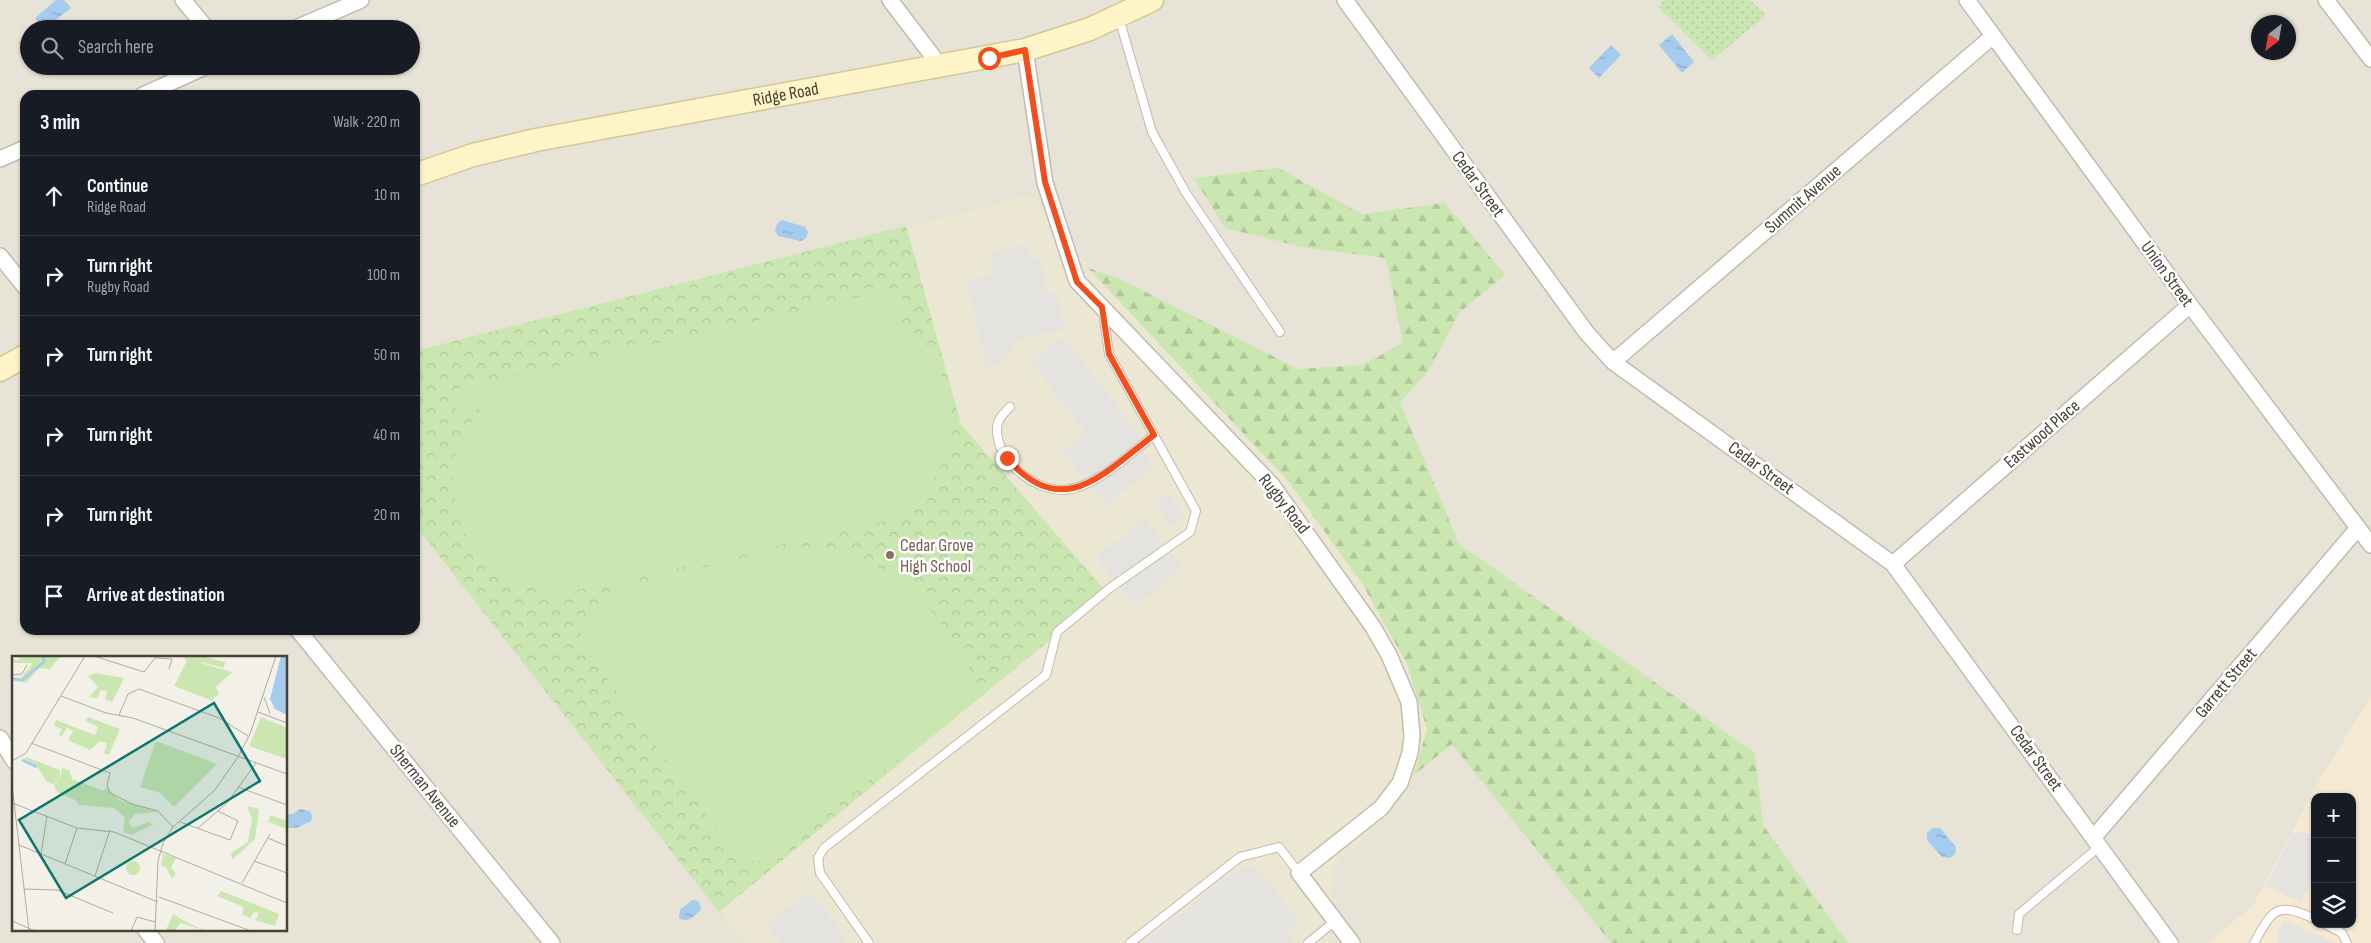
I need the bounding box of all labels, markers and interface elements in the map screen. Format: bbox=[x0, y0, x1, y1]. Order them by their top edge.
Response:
north arrow bbox=[2251, 15, 2296, 60]
search box bbox=[20, 20, 420, 75]
icon: search bbox=[38, 34, 66, 62]
text: Search here bbox=[78, 36, 154, 59]
route start bbox=[978, 47, 1001, 70]
street label: Ridge Road bbox=[751, 78, 820, 110]
text: 3 min bbox=[40, 110, 80, 135]
text: Walk · 220 m bbox=[333, 113, 400, 132]
street label: Cedar Street bbox=[1447, 147, 1509, 221]
street label: Summit Avenue bbox=[1761, 160, 1845, 238]
text: Continue bbox=[87, 175, 148, 198]
icon: ahead bbox=[40, 182, 68, 210]
text: 10 m bbox=[374, 186, 400, 205]
text: Ridge Road bbox=[87, 198, 146, 217]
street label: Union Street bbox=[2136, 237, 2198, 311]
text: Turn right bbox=[87, 255, 152, 278]
icon: right bbox=[40, 262, 68, 290]
text: 100 m bbox=[367, 266, 400, 285]
text: Rugby Road bbox=[87, 278, 149, 297]
icon: right bbox=[40, 342, 68, 370]
text: Turn right bbox=[87, 344, 152, 367]
text: 50 m bbox=[374, 346, 400, 365]
street label: Eastwood Place bbox=[2000, 395, 2084, 473]
icon: right bbox=[40, 422, 68, 450]
text: Turn right bbox=[87, 424, 152, 447]
text: 40 m bbox=[373, 426, 400, 445]
street label: Cedar Street bbox=[1724, 437, 1798, 499]
route end bbox=[996, 447, 1019, 470]
street label: Rugby Road bbox=[1254, 470, 1314, 538]
icon: right bbox=[40, 502, 68, 530]
text: Turn right bbox=[87, 504, 152, 527]
text: 20 m bbox=[373, 506, 400, 525]
place label: Cedar Grove High School bbox=[900, 535, 974, 577]
marker: Cedar Grove High School bbox=[884, 549, 896, 561]
icon: arrive bbox=[40, 582, 68, 610]
text: Arrive at destination bbox=[87, 584, 225, 607]
street label: Garrett Street bbox=[2191, 643, 2262, 722]
inset map bbox=[12, 656, 288, 930]
street label: Cedar Street bbox=[2005, 721, 2067, 795]
street label: Sherman Avenue bbox=[385, 740, 465, 832]
map controls bbox=[2311, 793, 2356, 928]
button: + bbox=[2311, 793, 2356, 838]
button: − bbox=[2311, 838, 2356, 883]
button: layers bbox=[2311, 883, 2356, 928]

